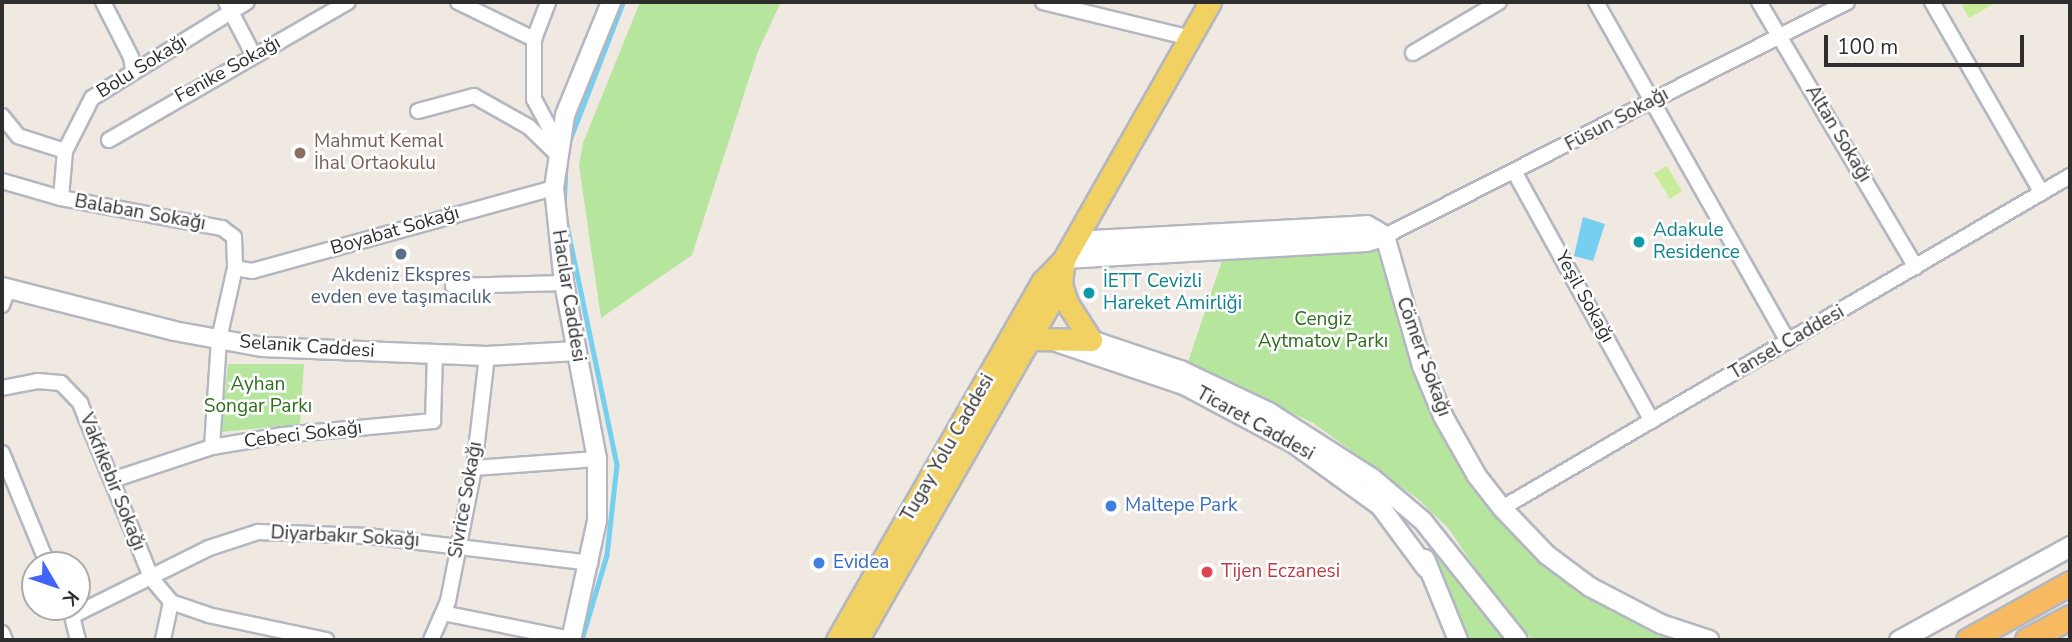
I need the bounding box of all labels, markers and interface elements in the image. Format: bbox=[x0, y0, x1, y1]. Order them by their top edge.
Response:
scale bar bbox=[1827, 21, 2026, 65]
street label: Bolu Sokağı bbox=[93, 30, 191, 104]
street label: Fenike Sokağı bbox=[171, 32, 285, 108]
text: 100 m bbox=[1837, 33, 1898, 61]
street label: Altan Sokağı bbox=[1800, 81, 1876, 187]
street label: Füsun Sokağı bbox=[1561, 83, 1673, 157]
place label: Mahmut Kemal İhal Ortaokulu bbox=[314, 131, 443, 175]
marker: Mahmut Kemal İhal Ortaokulu bbox=[292, 145, 308, 161]
street label: Balaban Sokağı bbox=[73, 190, 207, 236]
street label: Boyabat Sokağı bbox=[328, 202, 462, 260]
place label: Adakule Residence bbox=[1653, 220, 1740, 264]
street label: Hacılar Caddesi bbox=[546, 228, 590, 364]
marker: Adakule Residence bbox=[1631, 234, 1647, 250]
marker: Akdeniz Ekspres evden eve taşımacılık bbox=[393, 246, 409, 262]
street label: Yeşil Sokağı bbox=[1549, 247, 1619, 347]
place label: Akdeniz Ekspres evden eve taşımacılık bbox=[311, 265, 491, 309]
place label: İETT Cevizli Hareket Amirliği bbox=[1103, 271, 1242, 315]
marker: İETT Cevizli Hareket Amirliği bbox=[1081, 285, 1097, 301]
street label: Cömert Sokağı bbox=[1391, 294, 1455, 420]
street label: Tansel Caddesi bbox=[1725, 301, 1849, 385]
park label: Cengiz Aytmatov Parkı bbox=[1258, 309, 1388, 353]
street label: Selanik Caddesi bbox=[239, 331, 375, 363]
street label: Tugay Yolu Caddesi bbox=[897, 370, 999, 526]
park label: Ayhan Songar Parkı bbox=[204, 374, 312, 418]
street label: Ticaret Caddesi bbox=[1192, 382, 1318, 466]
street label: Vakfıkebir Sokağı bbox=[74, 410, 150, 554]
street label: Cebeci Sokağı bbox=[243, 416, 363, 454]
street label: Sivrice Sokağı bbox=[445, 440, 487, 560]
place label: Maltepe Park bbox=[1125, 495, 1237, 517]
marker: Maltepe Park bbox=[1103, 498, 1119, 514]
street label: Diyarbakır Sokağı bbox=[270, 522, 420, 552]
north arrow bbox=[21, 551, 91, 621]
place label: Evidea bbox=[833, 552, 889, 574]
marker: Evidea bbox=[811, 555, 827, 571]
place label: Tijen Eczanesi bbox=[1221, 561, 1340, 583]
marker: Tijen Eczanesi bbox=[1199, 564, 1215, 580]
text: K bbox=[57, 585, 85, 611]

